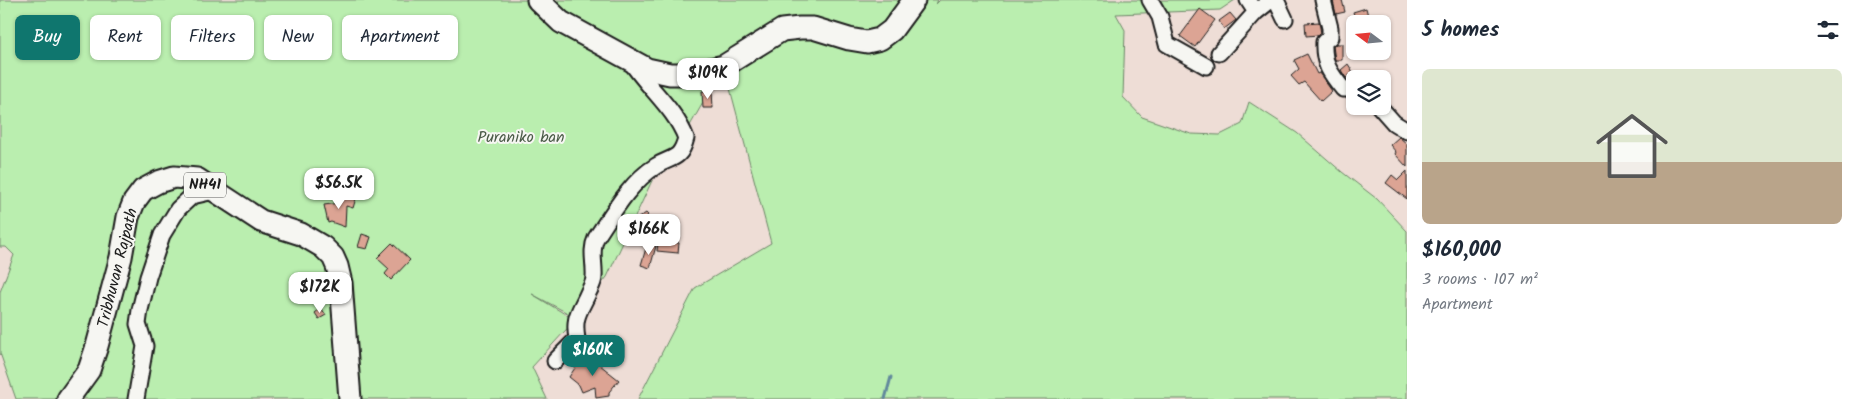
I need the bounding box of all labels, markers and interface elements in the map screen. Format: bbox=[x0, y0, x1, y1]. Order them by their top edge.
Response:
text: 5 homes bbox=[1422, 14, 1499, 47]
chip: Buy bbox=[15, 15, 80, 60]
chip: Rent bbox=[90, 15, 161, 60]
chip: Filters bbox=[171, 15, 254, 60]
chip: New bbox=[264, 15, 332, 60]
chip: Apartment bbox=[342, 15, 458, 60]
north arrow bbox=[1346, 15, 1391, 60]
map controls bbox=[1346, 15, 1391, 115]
icon: filters bbox=[1814, 16, 1842, 44]
pin: $109K bbox=[673, 58, 743, 100]
text: $109K bbox=[688, 61, 728, 86]
button: layers bbox=[1346, 70, 1391, 115]
icon: home bbox=[1587, 101, 1677, 191]
park label: Puraniko ban bbox=[477, 125, 565, 150]
pin: $56.5K bbox=[298, 168, 380, 210]
text: $56.5K bbox=[315, 171, 363, 196]
road number: NH41 bbox=[184, 172, 226, 198]
street label: Tribhuvan Rajpath bbox=[91, 206, 145, 330]
pin: $166K bbox=[614, 214, 684, 256]
text: $166K bbox=[628, 217, 670, 242]
text: $160,000 bbox=[1422, 234, 1501, 267]
text: 3 rooms · 107 m² bbox=[1422, 267, 1538, 292]
pin: $172K bbox=[285, 272, 355, 314]
text: $172K bbox=[300, 275, 340, 300]
text: Apartment bbox=[1422, 292, 1493, 317]
pin: $160K bbox=[558, 334, 628, 377]
text: $160K bbox=[573, 338, 613, 363]

